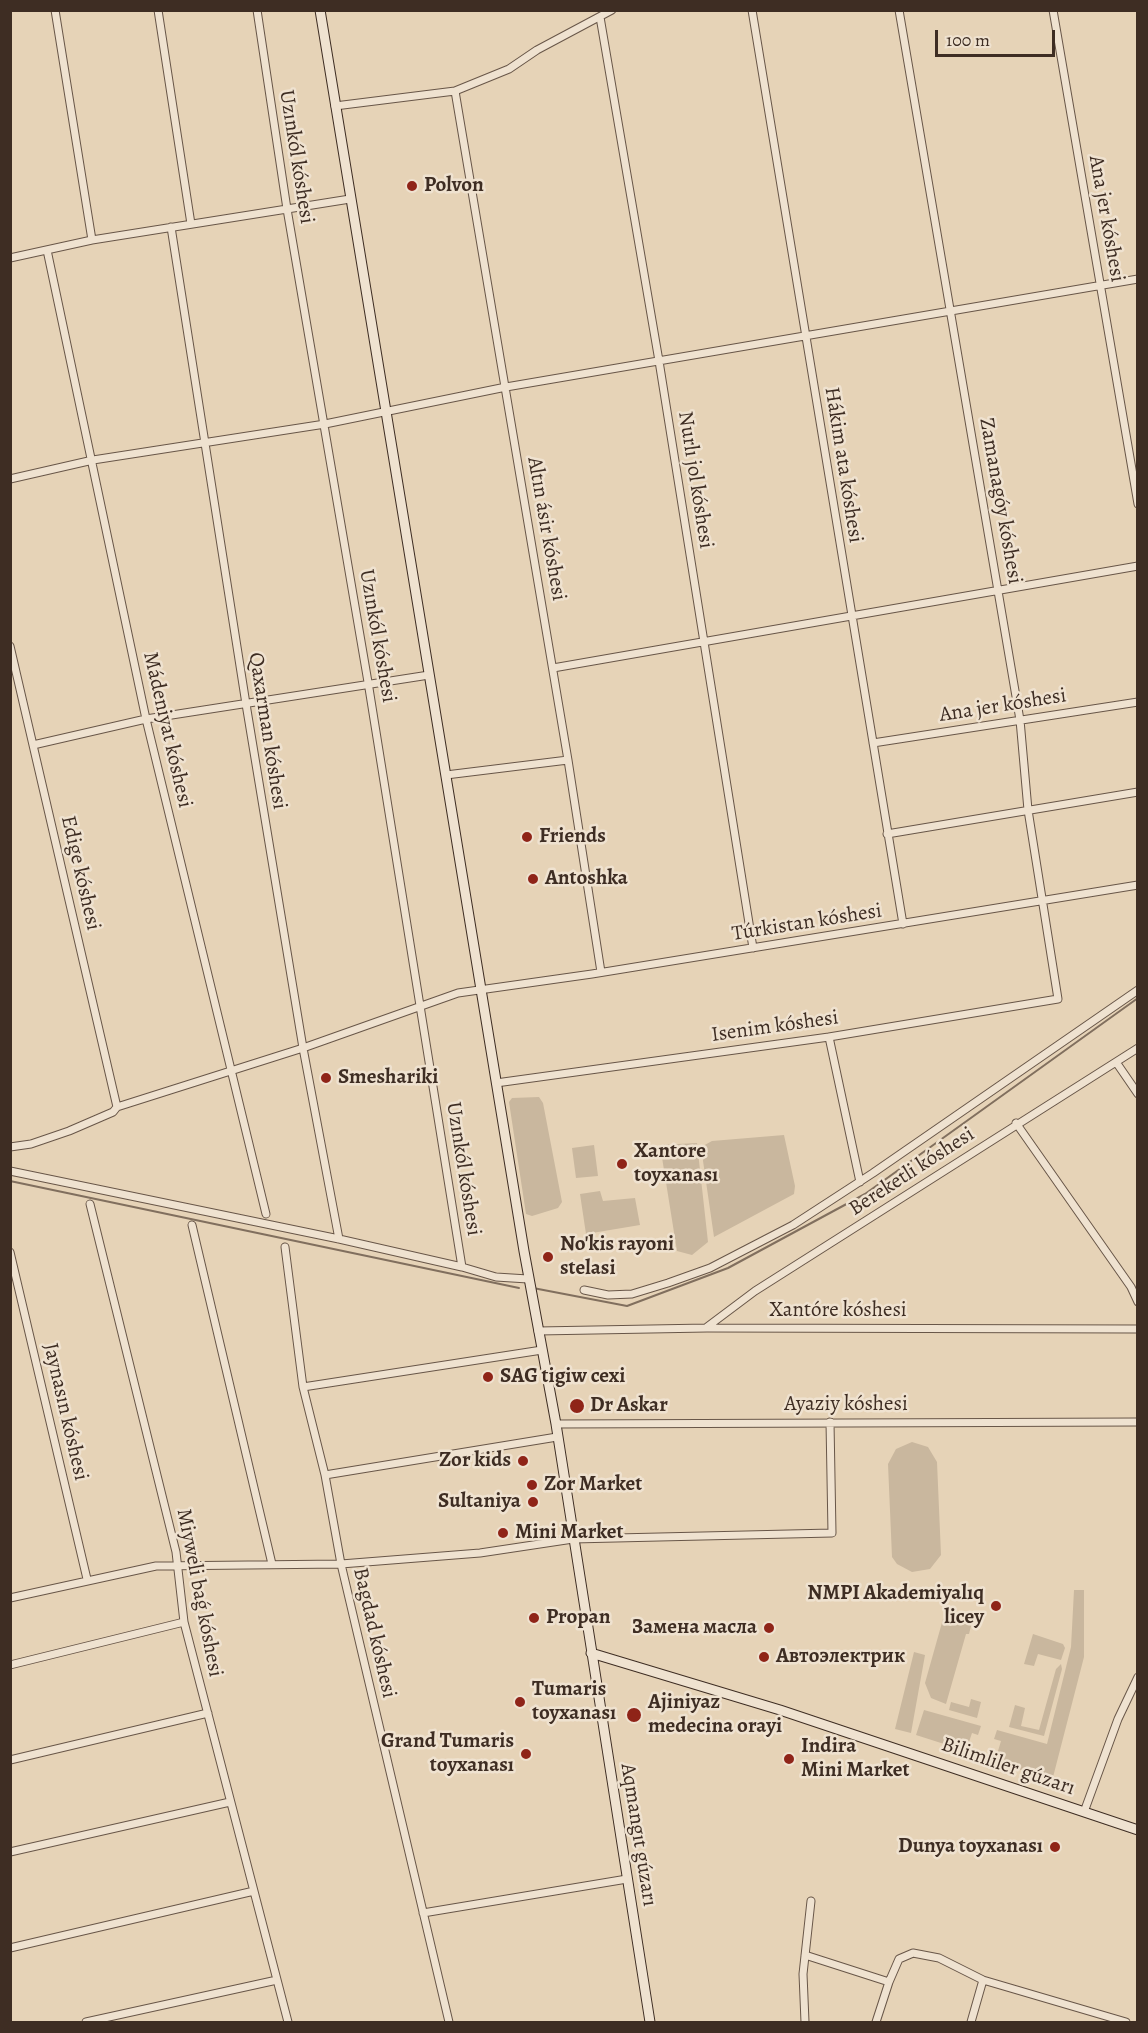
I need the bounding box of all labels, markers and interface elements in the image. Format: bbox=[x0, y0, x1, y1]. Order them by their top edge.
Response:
scale bar bbox=[938, 18, 1058, 56]
text: 100 m bbox=[946, 28, 990, 52]
street label: Uzınkól kóshesi bbox=[273, 88, 319, 226]
street label: Ana jer kóshesi bbox=[1082, 154, 1130, 284]
place label: Polvon bbox=[424, 173, 484, 199]
marker: Polvon bbox=[405, 179, 419, 193]
street label: Hákim ata kóshesi bbox=[818, 385, 868, 545]
street label: Nurlı jol kóshesi bbox=[672, 410, 718, 550]
street label: Zamanagóy kóshesi bbox=[973, 416, 1027, 586]
street label: Altın ásir kóshesi bbox=[521, 455, 571, 603]
street label: Uzınkól kóshesi bbox=[353, 567, 401, 705]
street label: Mádeniyat kóshesi bbox=[137, 650, 197, 810]
street label: Qaxarman kóshesi bbox=[242, 651, 292, 811]
street label: Ana jer kóshesi bbox=[938, 684, 1068, 728]
street label: Edige kóshesi bbox=[55, 813, 105, 933]
place label: Friends bbox=[539, 824, 606, 850]
marker: Friends bbox=[520, 830, 534, 844]
place label: Antoshka bbox=[545, 866, 628, 892]
marker: Antoshka bbox=[526, 872, 540, 886]
street label: Túrkistan kóshesi bbox=[730, 899, 884, 947]
street label: Isenim kóshesi bbox=[710, 1006, 840, 1048]
place label: Smeshariki bbox=[338, 1065, 438, 1091]
marker: Smeshariki bbox=[319, 1071, 333, 1085]
street label: Uzınkól kóshesi bbox=[440, 1100, 486, 1238]
street label: Bereketli kóshesi bbox=[845, 1122, 979, 1222]
place label: Xantore toyxanası bbox=[634, 1139, 718, 1189]
marker: Xantore toyxanası bbox=[615, 1157, 629, 1171]
place label: No'kis rayoni stelasi bbox=[560, 1232, 674, 1282]
marker: No'kis rayoni stelasi bbox=[541, 1250, 555, 1264]
street label: Xantóre kóshesi bbox=[769, 1298, 907, 1324]
street label: Jaynasın kóshesi bbox=[37, 1341, 93, 1483]
place label: SAG tigiw cexi bbox=[500, 1364, 625, 1390]
marker: SAG tigiw cexi bbox=[481, 1370, 495, 1384]
street label: Ayaziy kóshesi bbox=[784, 1392, 908, 1418]
place label: Dr Askar bbox=[590, 1393, 668, 1419]
marker: Dr Askar bbox=[568, 1397, 586, 1415]
place label: Zor kids bbox=[439, 1448, 511, 1474]
marker: Zor kids bbox=[516, 1454, 530, 1468]
place label: Zor Market bbox=[544, 1472, 642, 1498]
marker: Zor Market bbox=[525, 1478, 539, 1492]
place label: Sultaniya bbox=[438, 1489, 521, 1515]
marker: Sultaniya bbox=[526, 1495, 540, 1509]
street label: Miyweli baǵ kóshesi bbox=[170, 1507, 228, 1679]
place label: Mini Market bbox=[515, 1520, 623, 1546]
marker: Mini Market bbox=[496, 1526, 510, 1540]
street label: Bagdad kóshesi bbox=[347, 1565, 401, 1701]
place label: NMPI Akademiyalıq licey bbox=[807, 1581, 984, 1631]
marker: NMPI Akademiyalıq licey bbox=[989, 1599, 1003, 1613]
place label: Propan bbox=[546, 1605, 611, 1631]
marker: Propan bbox=[527, 1611, 541, 1625]
place label: Замена масла bbox=[632, 1615, 757, 1641]
marker: Замена масла bbox=[762, 1621, 776, 1635]
place label: Автоэлектрик bbox=[776, 1644, 905, 1670]
marker: Автоэлектрик bbox=[757, 1650, 771, 1664]
place label: Tumaris toyxanası bbox=[532, 1677, 616, 1727]
place label: Ajiniyaz medecina orayi bbox=[648, 1690, 782, 1740]
marker: Tumaris toyxanası bbox=[513, 1695, 527, 1709]
marker: Ajiniyaz medecina orayi bbox=[625, 1706, 643, 1724]
place label: Grand Tumaris toyxanası bbox=[381, 1729, 514, 1779]
street label: Bilimliler gúzarı bbox=[938, 1732, 1078, 1802]
place label: Indira Mini Market bbox=[801, 1734, 909, 1784]
marker: Grand Tumaris toyxanası bbox=[519, 1747, 533, 1761]
marker: Indira Mini Market bbox=[782, 1752, 796, 1766]
street label: Aqmangıt gúzarı bbox=[614, 1762, 662, 1908]
place label: Dunya toyxanası bbox=[898, 1834, 1043, 1860]
marker: Dunya toyxanası bbox=[1048, 1840, 1062, 1854]

